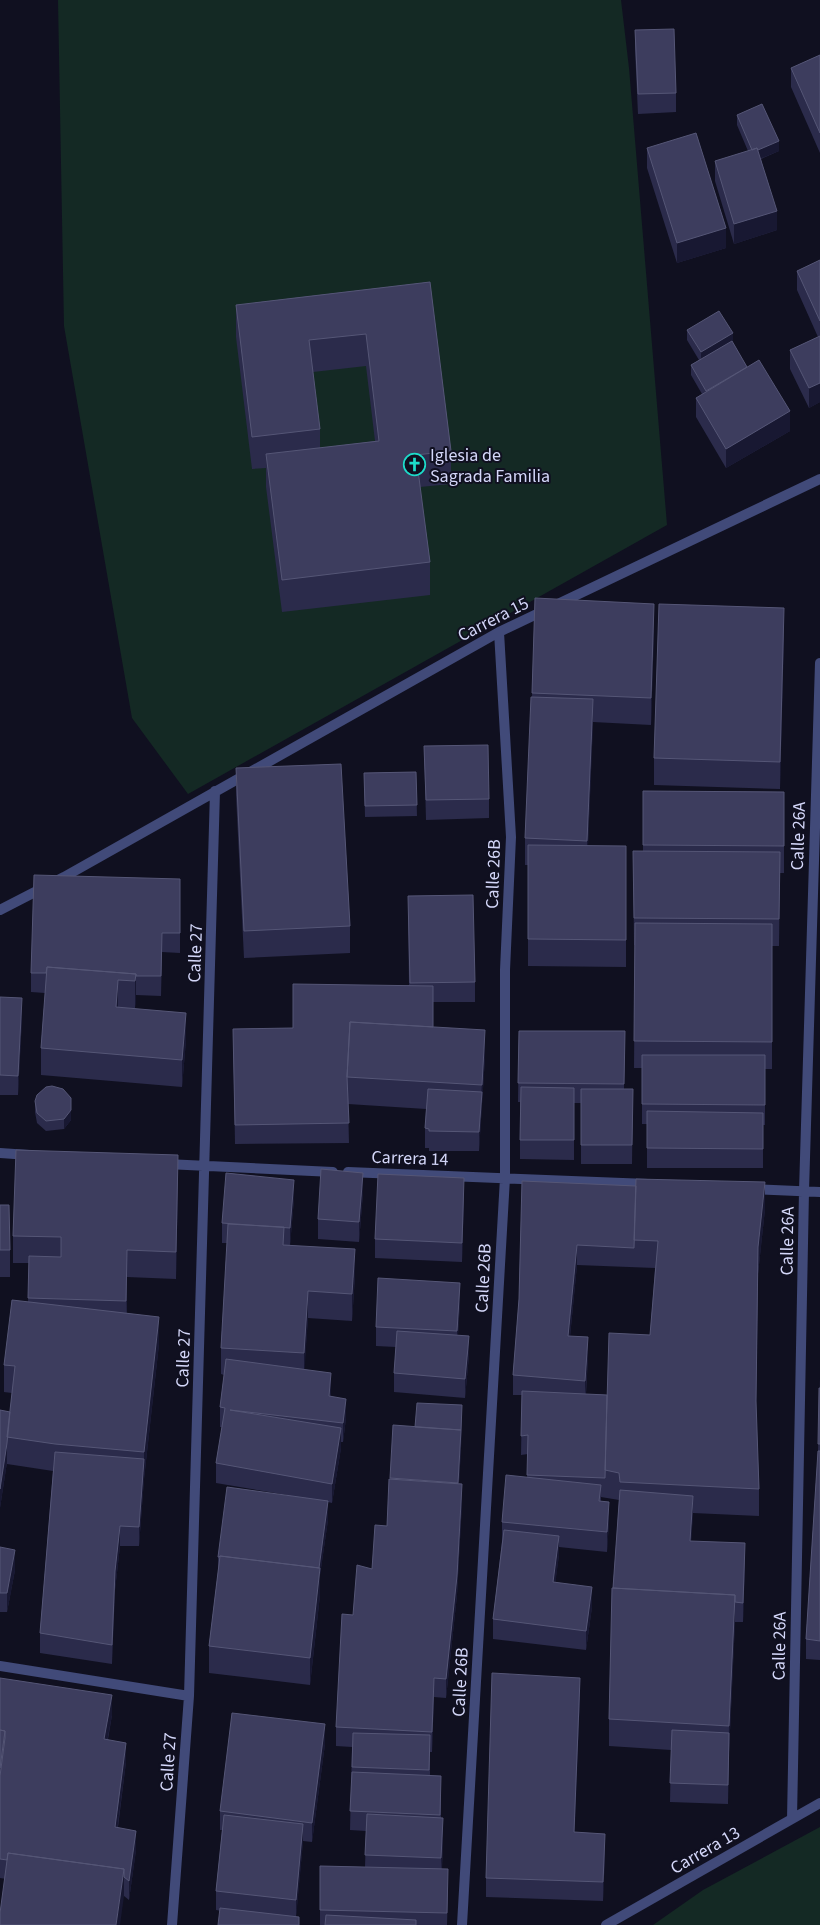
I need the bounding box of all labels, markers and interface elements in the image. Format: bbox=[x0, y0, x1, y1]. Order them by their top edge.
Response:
place label: Iglesia de Sagrada Familia bbox=[430, 443, 550, 489]
church icon: Iglesia de Sagrada Familia bbox=[402, 453, 426, 477]
street label: Carrera 15 bbox=[453, 591, 533, 648]
street label: Calle 26A bbox=[785, 801, 812, 871]
street label: Calle 26B bbox=[480, 839, 507, 909]
street label: Calle 27 bbox=[182, 923, 209, 983]
street label: Carrera 14 bbox=[371, 1145, 449, 1172]
street label: Calle 26A bbox=[774, 1206, 801, 1276]
street label: Calle 26B bbox=[469, 1243, 498, 1313]
street label: Calle 27 bbox=[170, 1328, 197, 1388]
street label: Calle 26A bbox=[766, 1611, 793, 1681]
street label: Calle 26B bbox=[446, 1647, 475, 1717]
street label: Calle 27 bbox=[154, 1732, 183, 1792]
street label: Carrera 13 bbox=[666, 1820, 745, 1881]

